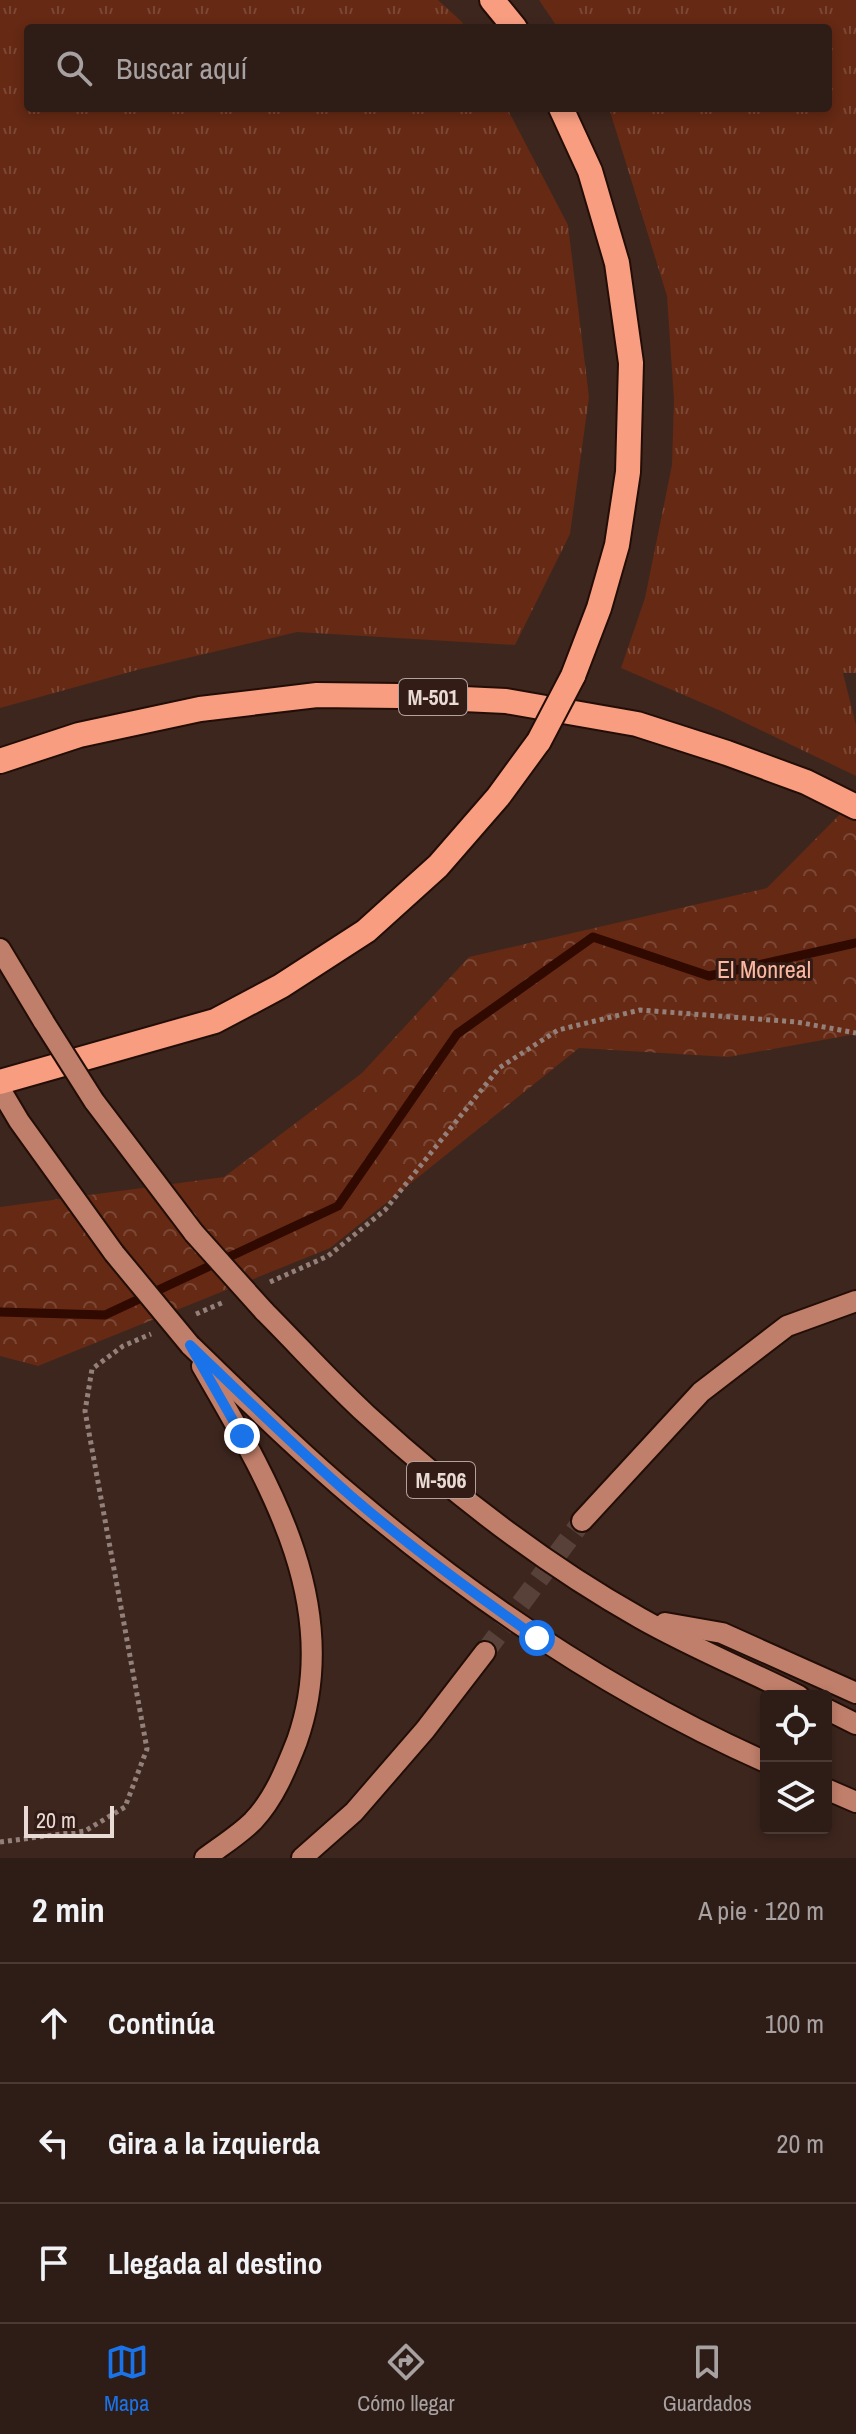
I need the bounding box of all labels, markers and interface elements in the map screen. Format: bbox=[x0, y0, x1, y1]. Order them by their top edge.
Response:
search box bbox=[24, 24, 832, 112]
icon: search bbox=[52, 46, 96, 90]
text: Buscar aquí bbox=[116, 48, 247, 88]
road number: M-501 bbox=[399, 679, 467, 715]
park label: El Monreal bbox=[717, 953, 811, 985]
route end bbox=[224, 1418, 260, 1454]
road number: M-506 bbox=[407, 1462, 475, 1498]
route start bbox=[519, 1620, 555, 1656]
map controls bbox=[760, 1690, 832, 1834]
button: locate bbox=[760, 1690, 832, 1762]
button: layers bbox=[760, 1762, 832, 1834]
scale bar bbox=[24, 1802, 114, 1838]
text: 20 m bbox=[36, 1805, 76, 1835]
text: 2 min bbox=[32, 1887, 105, 1933]
text: A pie · 120 m bbox=[698, 1893, 824, 1928]
icon: ahead bbox=[32, 2001, 76, 2045]
text: Continúa bbox=[108, 2003, 215, 2043]
text: 100 m bbox=[765, 2006, 824, 2041]
icon: left bbox=[32, 2121, 76, 2165]
text: Gira a la izquierda bbox=[108, 2123, 320, 2163]
text: 20 m bbox=[777, 2126, 824, 2161]
icon: arrive bbox=[32, 2241, 76, 2285]
text: Llegada al destino bbox=[108, 2243, 323, 2283]
tab: Mapa bbox=[104, 2340, 149, 2418]
tab: Cómo llegar bbox=[357, 2340, 455, 2418]
tab: Guardados bbox=[663, 2340, 752, 2418]

